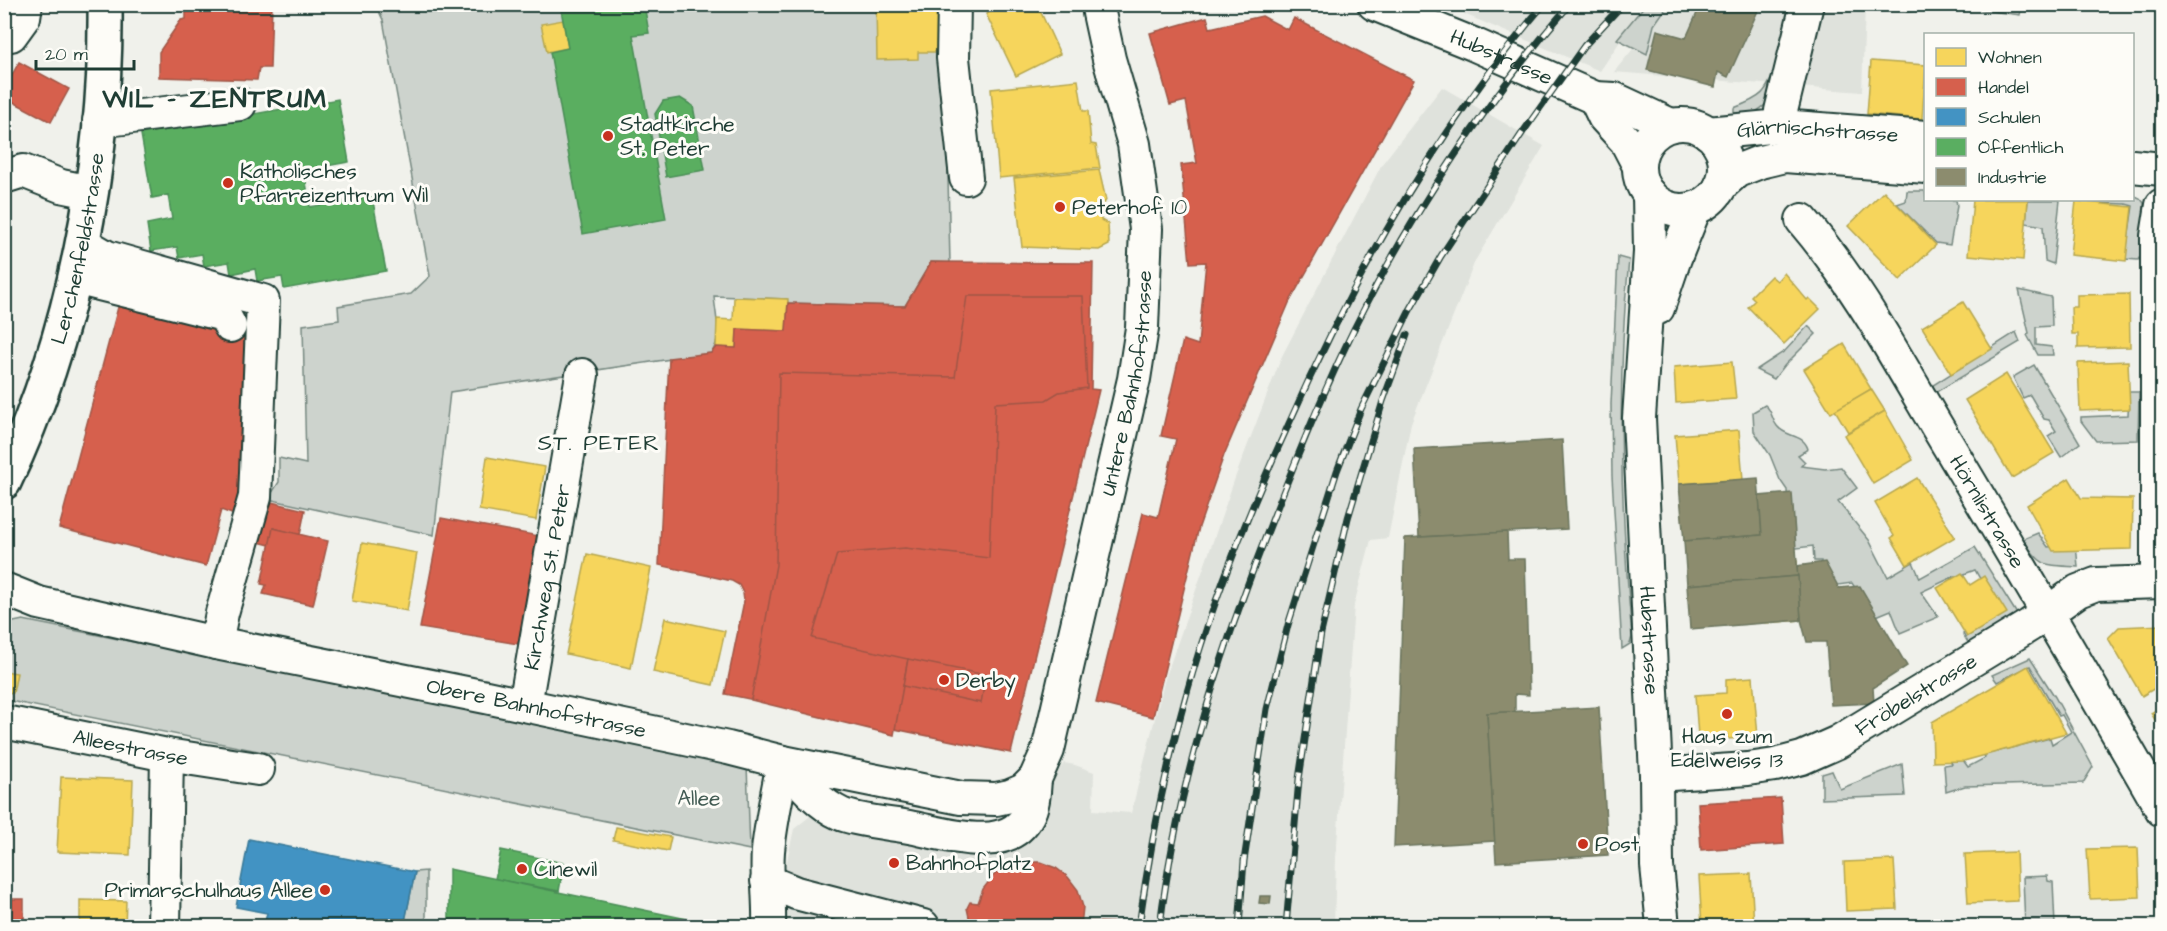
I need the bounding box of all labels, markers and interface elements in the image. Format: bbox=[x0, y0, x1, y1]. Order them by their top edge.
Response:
street label: Hubstrasse bbox=[1446, 22, 1557, 92]
scale bar bbox=[36, 33, 134, 71]
legend bbox=[1924, 33, 2134, 201]
text: 20 m bbox=[45, 42, 88, 67]
text: Wohnen bbox=[1978, 45, 2042, 70]
text: Handel bbox=[1978, 75, 2029, 100]
district label: WIL - ZENTRUM bbox=[101, 80, 328, 118]
text: Schulen bbox=[1978, 105, 2041, 130]
place label: Stadtkirche St. Peter bbox=[620, 110, 735, 163]
street label: Glärnischstrasse bbox=[1736, 112, 1899, 150]
marker: Stadtkirche St. Peter bbox=[601, 129, 615, 143]
text: Öffentlich bbox=[1978, 135, 2063, 160]
street label: Lerchenfeldstrasse bbox=[44, 151, 112, 348]
place label: Katholisches Pfarreizentrum Wil bbox=[240, 157, 428, 210]
text: Industrie bbox=[1978, 165, 2047, 190]
marker: Katholisches Pfarreizentrum Wil bbox=[221, 176, 235, 190]
place label: Peterhof 10 bbox=[1072, 193, 1187, 222]
marker: Peterhof 10 bbox=[1053, 200, 1067, 214]
street label: Untere Bahnhofstrasse bbox=[1093, 270, 1159, 499]
district label: ST. PETER bbox=[538, 428, 660, 459]
street label: Hörnlistrasse bbox=[1942, 450, 2032, 574]
street label: Kirchweg St. Peter bbox=[517, 481, 578, 672]
street label: Hubstrasse bbox=[1632, 585, 1666, 696]
street label: Fröbelstrasse bbox=[1850, 647, 1983, 743]
place label: Derby bbox=[956, 666, 1016, 697]
street label: Obere Bahnhofstrasse bbox=[424, 671, 649, 745]
marker: Derby bbox=[937, 673, 951, 687]
marker: Haus zum Edelweiss 13 bbox=[1720, 707, 1734, 721]
street label: Alleestrasse bbox=[70, 722, 190, 773]
place label: Haus zum Edelweiss 13 bbox=[1671, 722, 1783, 775]
park label: Allee bbox=[678, 784, 720, 813]
place label: Post bbox=[1595, 830, 1640, 859]
marker: Post bbox=[1576, 837, 1590, 851]
place label: Bahnhofplatz bbox=[906, 849, 1032, 879]
place label: Cinewil bbox=[534, 855, 597, 884]
marker: Bahnhofplatz bbox=[887, 856, 901, 870]
marker: Cinewil bbox=[515, 862, 529, 876]
place label: Primarschulhaus Allee bbox=[105, 876, 313, 905]
marker: Primarschulhaus Allee bbox=[318, 883, 332, 897]

